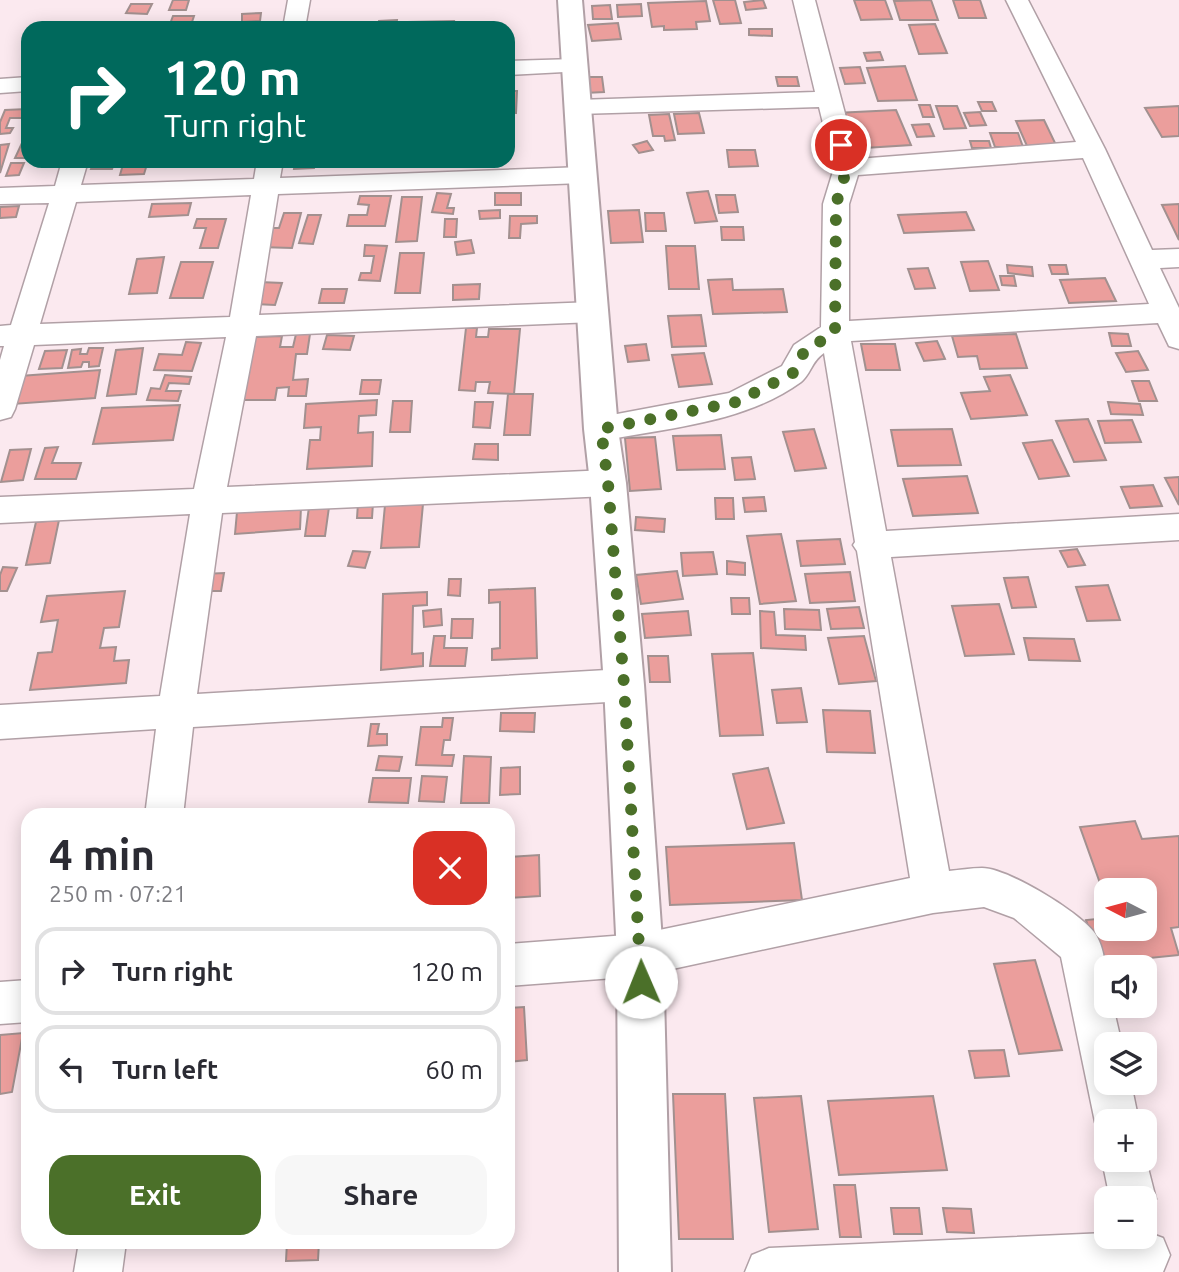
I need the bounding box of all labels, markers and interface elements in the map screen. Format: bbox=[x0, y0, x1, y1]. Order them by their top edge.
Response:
icon: right bbox=[49, 49, 140, 140]
text: 120 m bbox=[164, 49, 301, 104]
text: Turn right bbox=[164, 107, 306, 143]
pin bbox=[811, 115, 871, 175]
icon: arrive bbox=[822, 126, 860, 164]
text: 4 min bbox=[49, 831, 155, 878]
button: close bbox=[413, 831, 487, 905]
north arrow bbox=[1094, 878, 1157, 942]
map controls bbox=[1094, 878, 1157, 1249]
text: 250 m · 07:21 bbox=[49, 881, 187, 906]
position arrow bbox=[604, 945, 678, 1019]
icon: right bbox=[53, 952, 91, 990]
button: sound bbox=[1094, 955, 1157, 1018]
text: Turn right bbox=[112, 957, 233, 986]
text: 120 m bbox=[411, 957, 483, 986]
button: layers bbox=[1094, 1032, 1157, 1095]
icon: left bbox=[53, 1050, 91, 1088]
text: Turn left bbox=[112, 1055, 218, 1084]
text: 60 m bbox=[425, 1055, 483, 1084]
button: + bbox=[1094, 1109, 1157, 1172]
button: Exit bbox=[49, 1155, 261, 1235]
button: Share bbox=[275, 1155, 487, 1235]
button: − bbox=[1094, 1186, 1157, 1249]

